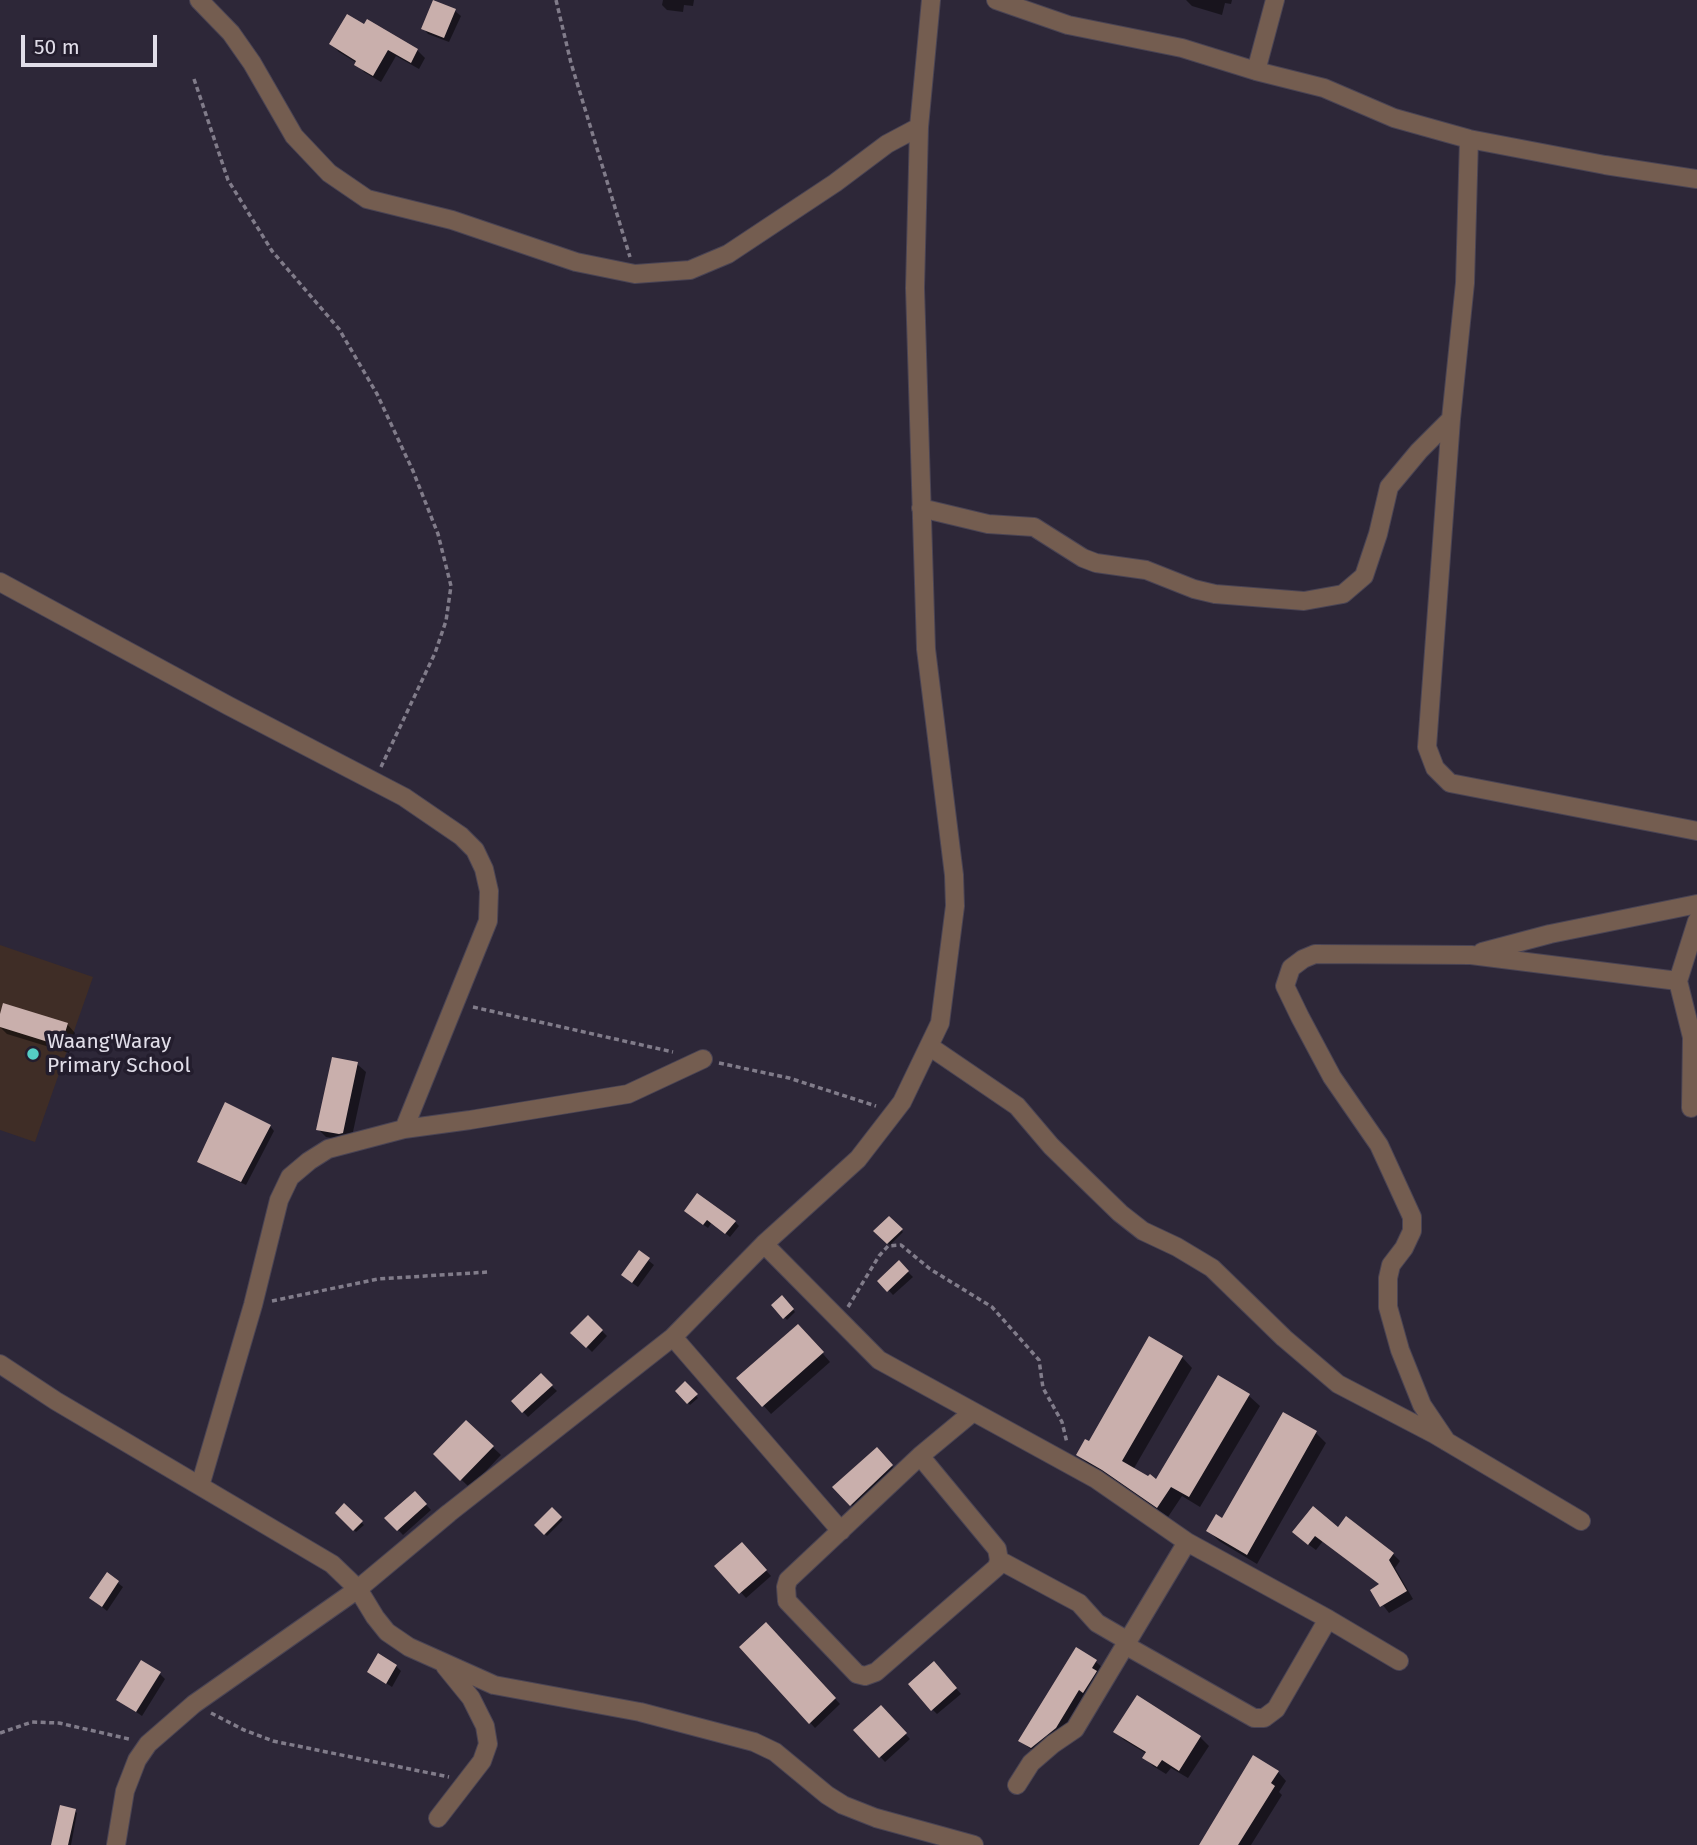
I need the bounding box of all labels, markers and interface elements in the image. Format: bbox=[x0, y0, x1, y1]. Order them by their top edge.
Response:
scale bar bbox=[24, 21, 161, 65]
text: 50 m bbox=[34, 34, 80, 60]
place label: Waang'Waray Primary School bbox=[47, 1029, 191, 1079]
marker: Waang'Waray Primary School bbox=[25, 1046, 41, 1062]

